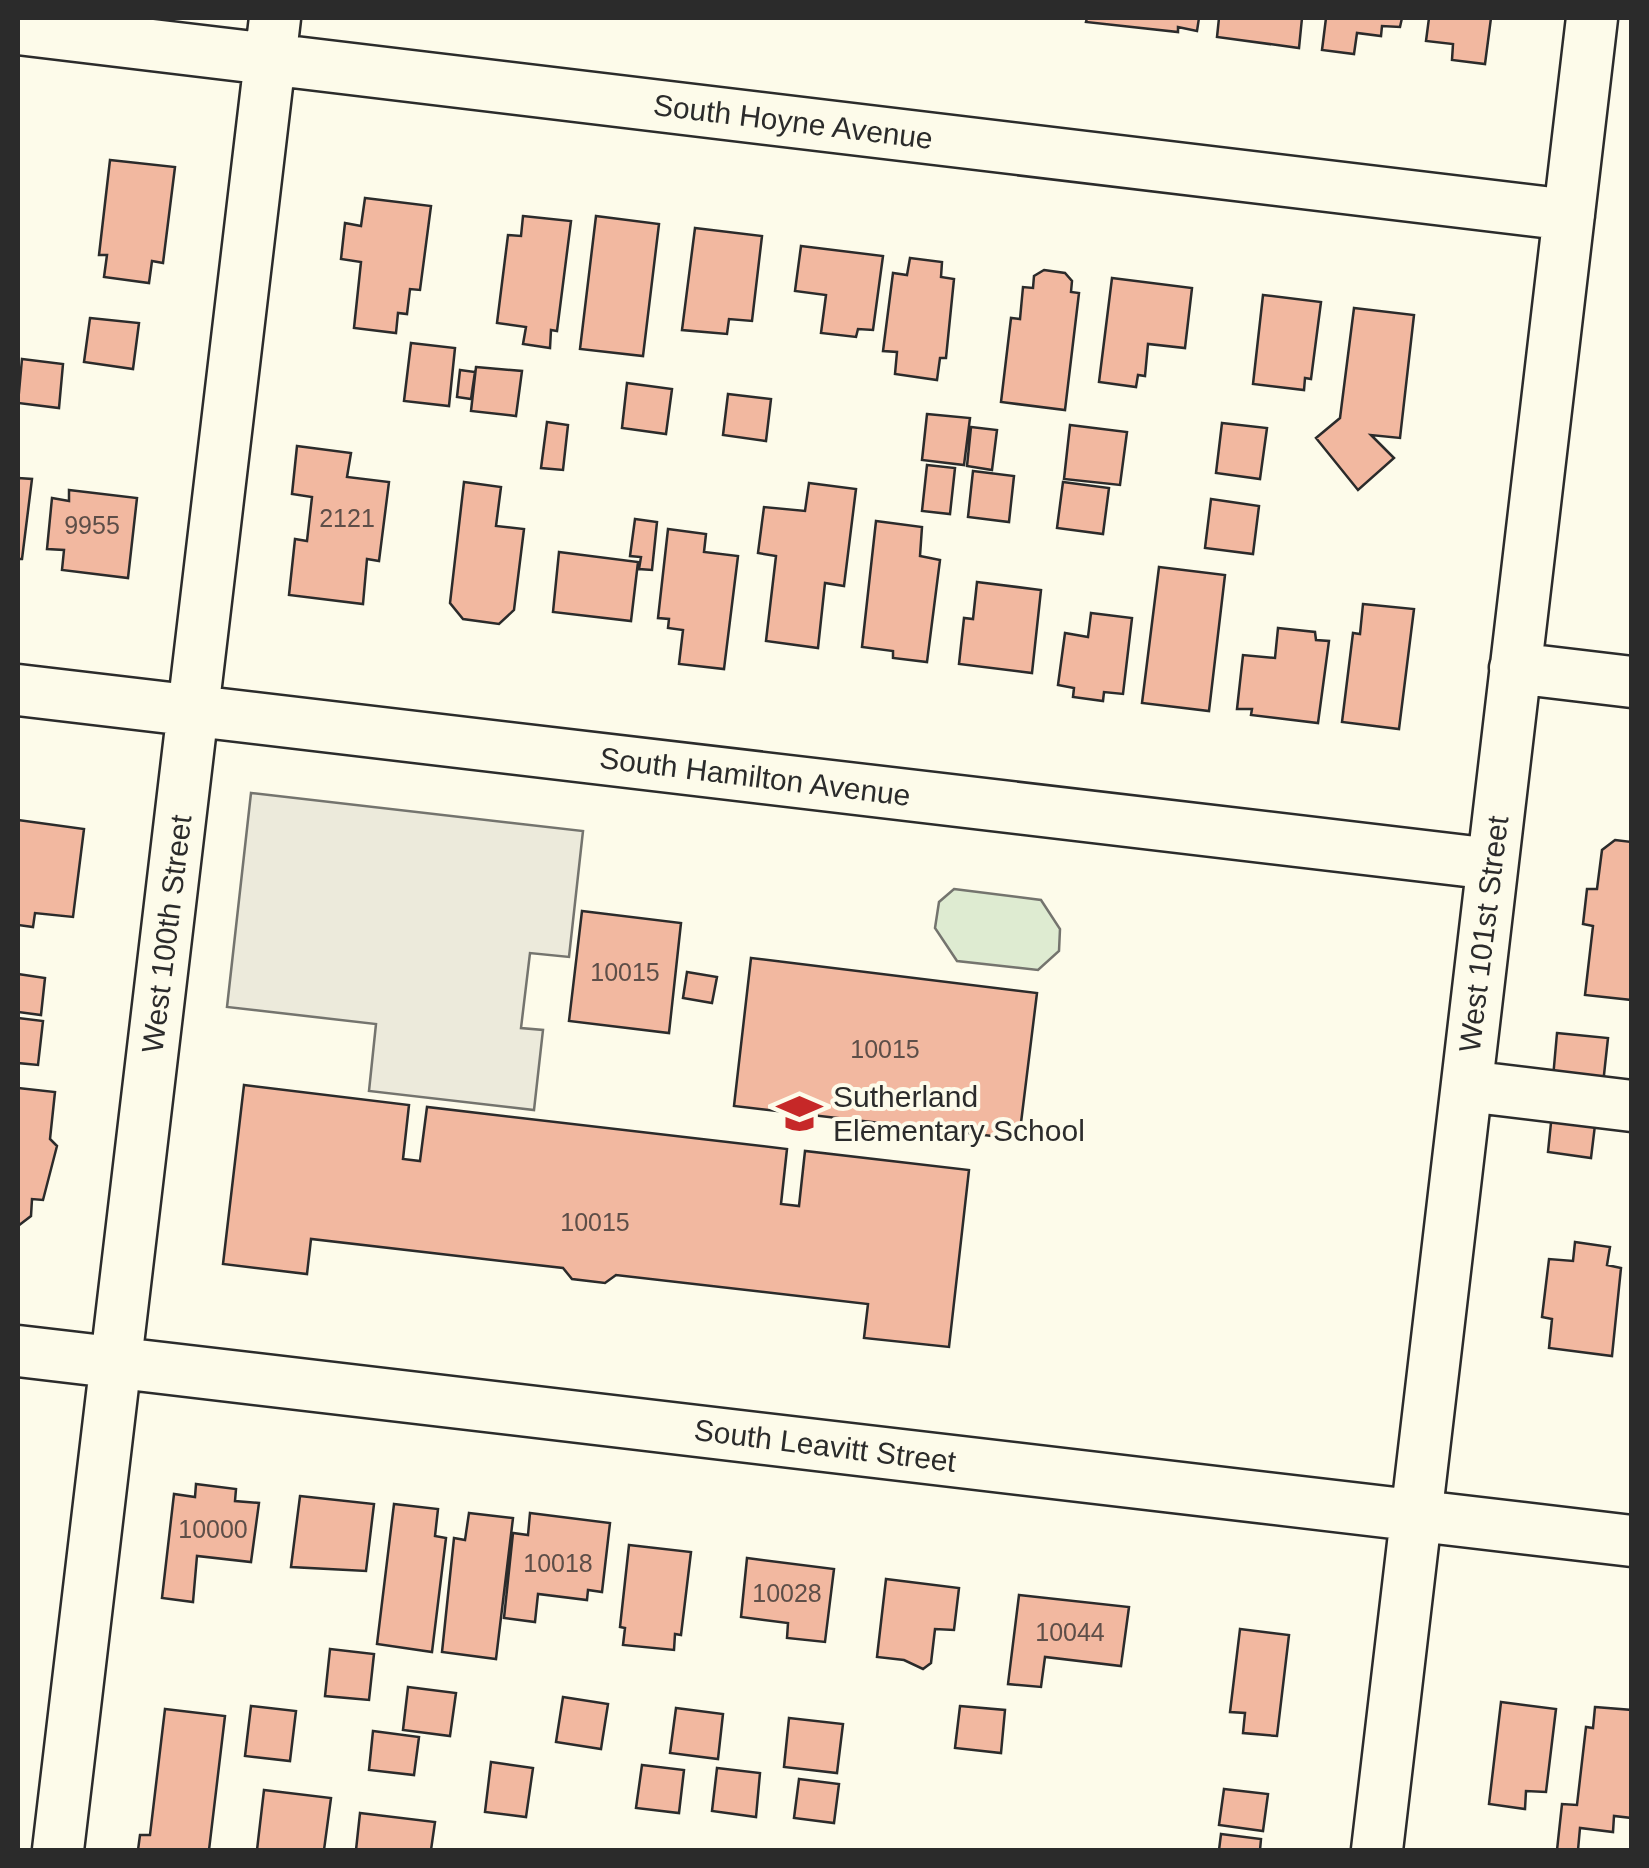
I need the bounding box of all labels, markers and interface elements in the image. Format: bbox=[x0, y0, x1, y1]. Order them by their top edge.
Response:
street label: South Hoyne Avenue bbox=[651, 88, 935, 155]
house number: 2121 bbox=[319, 504, 375, 532]
house number: 9955 bbox=[64, 511, 120, 539]
street label: South Hamilton Avenue bbox=[598, 741, 912, 812]
street label: West 100th Street bbox=[136, 812, 198, 1055]
street label: West 101st Street bbox=[1453, 813, 1514, 1054]
house number: 10015 bbox=[590, 958, 660, 986]
house number: 10015 bbox=[850, 1035, 920, 1063]
place label: Sutherland Elementary School bbox=[833, 1080, 1085, 1147]
school or university icon: Sutherland Elementary School bbox=[776, 1090, 824, 1138]
house number: 10015 bbox=[560, 1208, 630, 1236]
street label: South Leavitt Street bbox=[692, 1413, 958, 1478]
house number: 10000 bbox=[178, 1515, 248, 1543]
house number: 10018 bbox=[523, 1549, 593, 1577]
house number: 10028 bbox=[752, 1579, 822, 1607]
house number: 10044 bbox=[1035, 1618, 1105, 1646]

